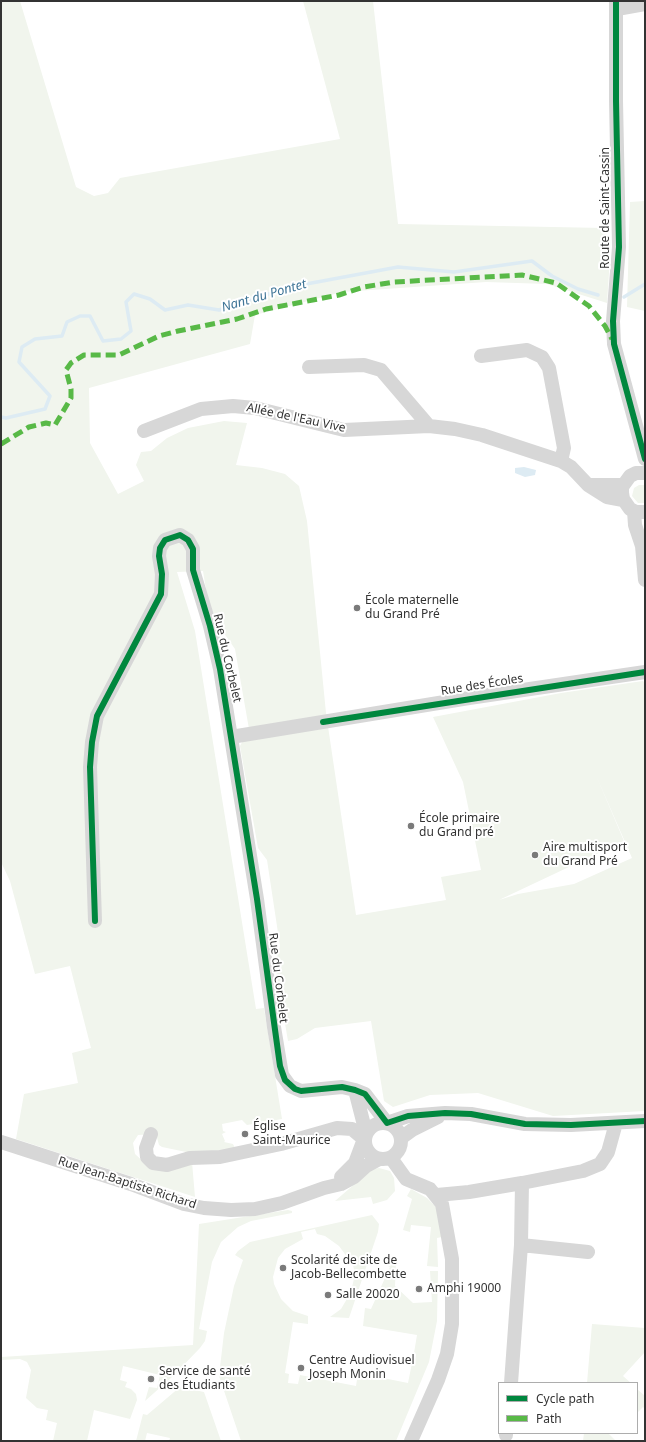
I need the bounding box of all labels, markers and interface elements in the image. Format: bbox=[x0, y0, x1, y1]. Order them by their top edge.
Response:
street label: Route de Saint-Cassin bbox=[599, 147, 613, 269]
water label: Nant du Pontet bbox=[220, 276, 308, 316]
street label: Allée de l'Eau Vive bbox=[245, 400, 347, 436]
place label: École maternelle du Grand Pré bbox=[365, 594, 459, 622]
marker: École maternelle du Grand Pré bbox=[352, 603, 362, 613]
street label: Rue du Corbelet bbox=[210, 612, 244, 704]
street label: Rue des Écoles bbox=[440, 671, 524, 699]
place label: École primaire du Grand pré bbox=[419, 812, 500, 840]
marker: École primaire du Grand pré bbox=[406, 821, 416, 831]
place label: Aire multisport du Grand Pré bbox=[543, 841, 627, 869]
marker: Aire multisport du Grand Pré bbox=[530, 850, 540, 860]
street label: Rue du Corbelet bbox=[265, 932, 291, 1024]
place label: Église Saint-Maurice bbox=[253, 1120, 331, 1148]
marker: Église Saint-Maurice bbox=[240, 1129, 250, 1139]
street label: Rue Jean-Baptiste Richard bbox=[56, 1154, 198, 1212]
place label: Scolarité de site de Jacob-Bellecombette bbox=[291, 1254, 407, 1282]
marker: Scolarité de site de Jacob-Bellecombette bbox=[278, 1263, 288, 1273]
place label: Amphi 19000 bbox=[427, 1282, 501, 1296]
marker: Amphi 19000 bbox=[414, 1284, 424, 1294]
place label: Salle 20020 bbox=[336, 1288, 400, 1302]
marker: Salle 20020 bbox=[323, 1290, 333, 1300]
place label: Centre Audiovisuel Joseph Monin bbox=[309, 1354, 415, 1382]
marker: Centre Audiovisuel Joseph Monin bbox=[296, 1363, 306, 1373]
place label: Service de santé des Étudiants bbox=[159, 1365, 250, 1393]
marker: Service de santé des Étudiants bbox=[146, 1374, 156, 1384]
legend bbox=[498, 1382, 638, 1434]
text: Cycle path bbox=[536, 1390, 594, 1407]
text: Path bbox=[536, 1410, 562, 1427]

